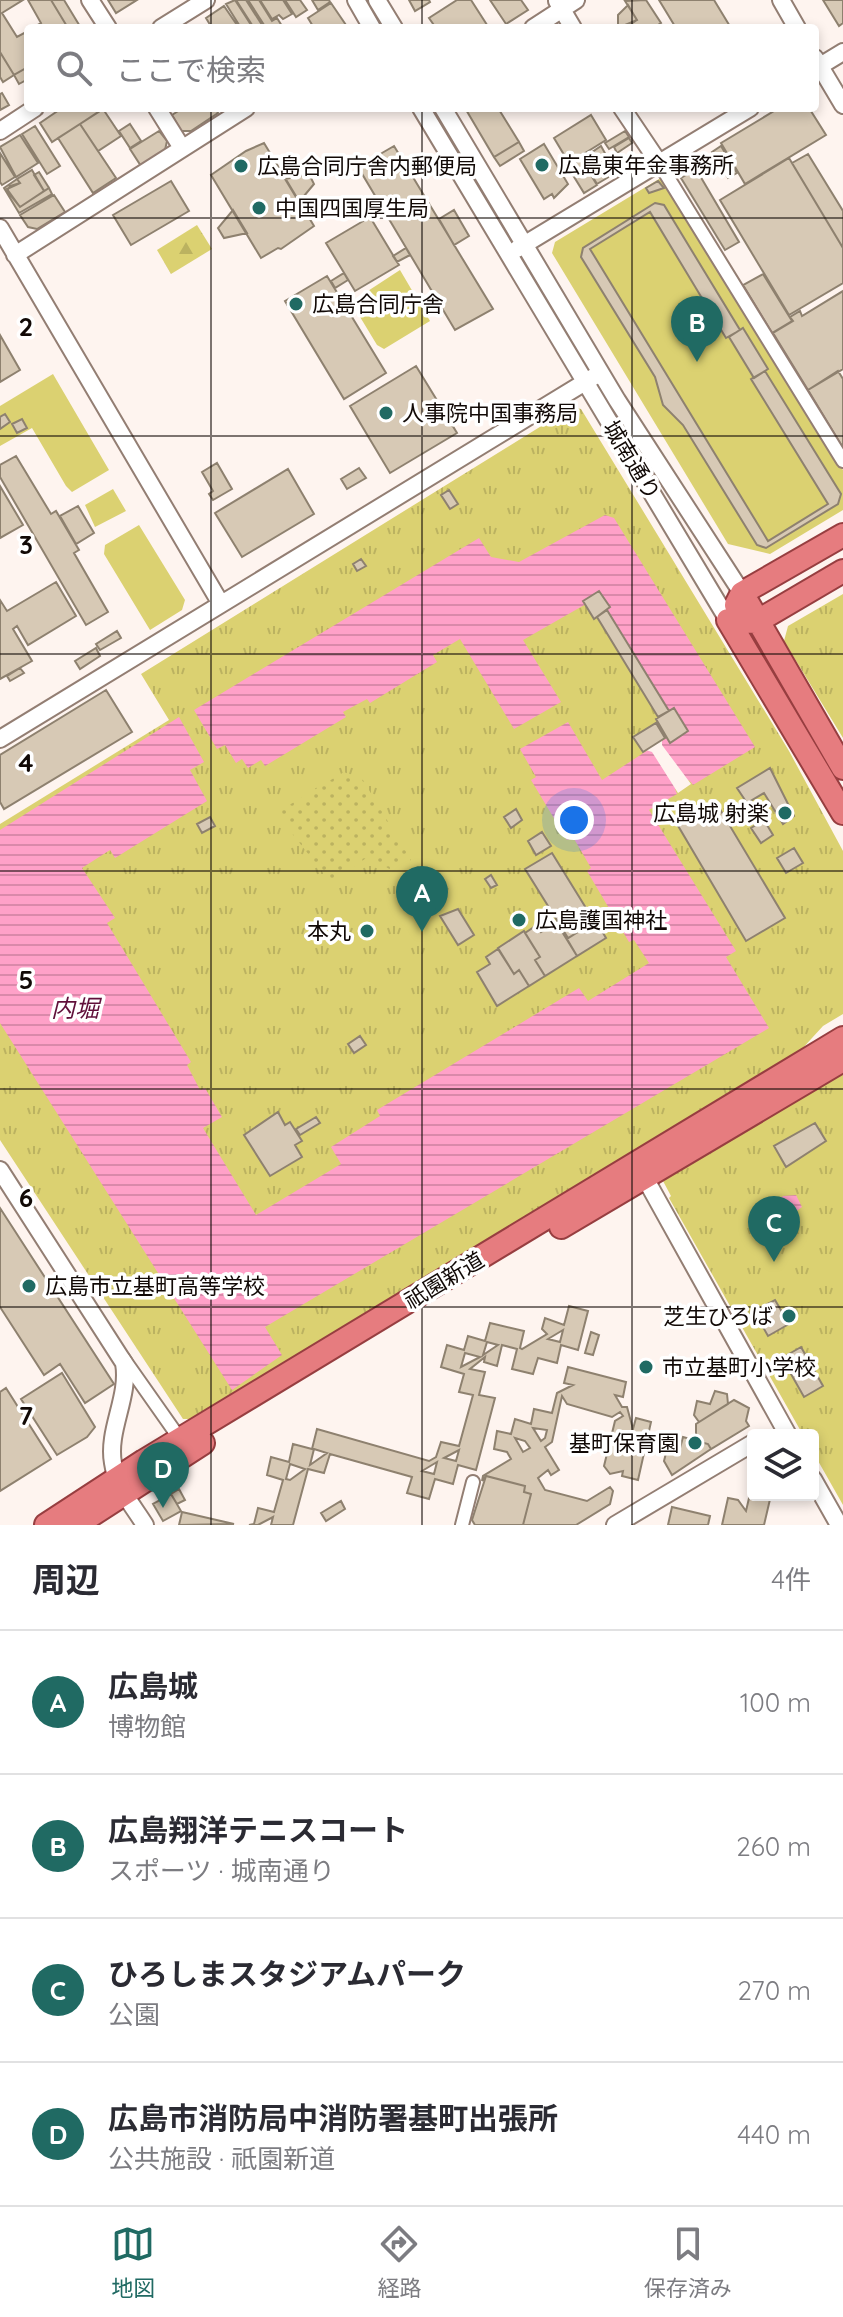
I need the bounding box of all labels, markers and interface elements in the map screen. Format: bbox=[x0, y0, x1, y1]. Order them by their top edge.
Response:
search box bbox=[24, 24, 819, 112]
icon: search bbox=[52, 46, 96, 90]
text: ここで検索 bbox=[116, 51, 266, 89]
place label: 広島東年金事務所 bbox=[558, 151, 734, 179]
place label: 広島合同庁舎内郵便局 bbox=[257, 152, 477, 180]
marker: 広島東年金事務所 bbox=[533, 156, 551, 174]
marker: 広島合同庁舎内郵便局 bbox=[232, 157, 250, 175]
place label: 中国四国厚生局 bbox=[275, 194, 429, 222]
marker: 中国四国厚生局 bbox=[250, 199, 268, 217]
place label: 広島合同庁舎 bbox=[312, 290, 444, 318]
marker: 広島合同庁舎 bbox=[287, 295, 305, 313]
pin: B bbox=[671, 296, 723, 362]
text: 2 bbox=[19, 310, 33, 343]
place label: 人事院中国事務局 bbox=[402, 399, 578, 427]
marker: 人事院中国事務局 bbox=[377, 404, 395, 422]
street label: 城南通り bbox=[597, 415, 667, 505]
text: 3 bbox=[19, 528, 33, 561]
text: 4 bbox=[18, 746, 34, 779]
place label: 広島城 射楽 bbox=[653, 799, 769, 827]
your location bbox=[554, 800, 594, 840]
marker: 広島城 射楽 bbox=[776, 804, 794, 822]
pin: A bbox=[396, 866, 448, 932]
place label: 広島護国神社 bbox=[535, 906, 667, 934]
marker: 広島護国神社 bbox=[510, 911, 528, 929]
place label: 本丸 bbox=[307, 917, 351, 945]
marker: 本丸 bbox=[358, 922, 376, 940]
text: 5 bbox=[19, 963, 33, 996]
water label: 内堀 bbox=[51, 993, 103, 1023]
text: 6 bbox=[19, 1181, 33, 1214]
pin: C bbox=[748, 1196, 800, 1262]
street label: 祇園新道 bbox=[399, 1245, 489, 1315]
place label: 広島市立基町高等学校 bbox=[45, 1272, 265, 1300]
marker: 広島市立基町高等学校 bbox=[20, 1277, 38, 1295]
place label: 芝生ひろば bbox=[663, 1302, 773, 1330]
marker: 芝生ひろば bbox=[780, 1307, 798, 1325]
place label: 市立基町小学校 bbox=[662, 1353, 816, 1381]
marker: 市立基町小学校 bbox=[637, 1358, 655, 1376]
text: 7 bbox=[19, 1399, 33, 1432]
place label: 基町保育園 bbox=[569, 1429, 679, 1457]
map controls bbox=[747, 1429, 819, 1501]
button: layers bbox=[747, 1429, 819, 1501]
marker: 基町保育園 bbox=[686, 1434, 704, 1452]
pin: D bbox=[137, 1442, 189, 1508]
text: 周辺 bbox=[32, 1558, 100, 1601]
text: 4件 bbox=[771, 1563, 811, 1596]
text: 広島城 bbox=[108, 1667, 198, 1705]
text: A bbox=[50, 1686, 66, 1719]
text: 100 m bbox=[740, 1686, 811, 1719]
text: 博物館 bbox=[108, 1710, 186, 1743]
text: 広島翔洋テニスコート bbox=[108, 1811, 408, 1849]
text: B bbox=[49, 1830, 67, 1863]
text: 260 m bbox=[736, 1830, 811, 1863]
text: スポーツ · 城南通り bbox=[108, 1854, 335, 1887]
text: ひろしまスタジアムパーク bbox=[108, 1955, 466, 1993]
text: C bbox=[50, 1974, 66, 2007]
text: 270 m bbox=[737, 1974, 811, 2007]
text: 公園 bbox=[108, 1998, 160, 2031]
text: 広島市消防局中消防署基町出張所 bbox=[108, 2099, 558, 2137]
text: D bbox=[49, 2118, 67, 2151]
text: 440 m bbox=[737, 2118, 811, 2151]
text: 公共施設 · 祇園新道 bbox=[108, 2142, 335, 2175]
tab: 地図 bbox=[111, 2222, 155, 2302]
tab: 経路 bbox=[377, 2222, 422, 2302]
tab: 保存済み bbox=[644, 2222, 732, 2302]

